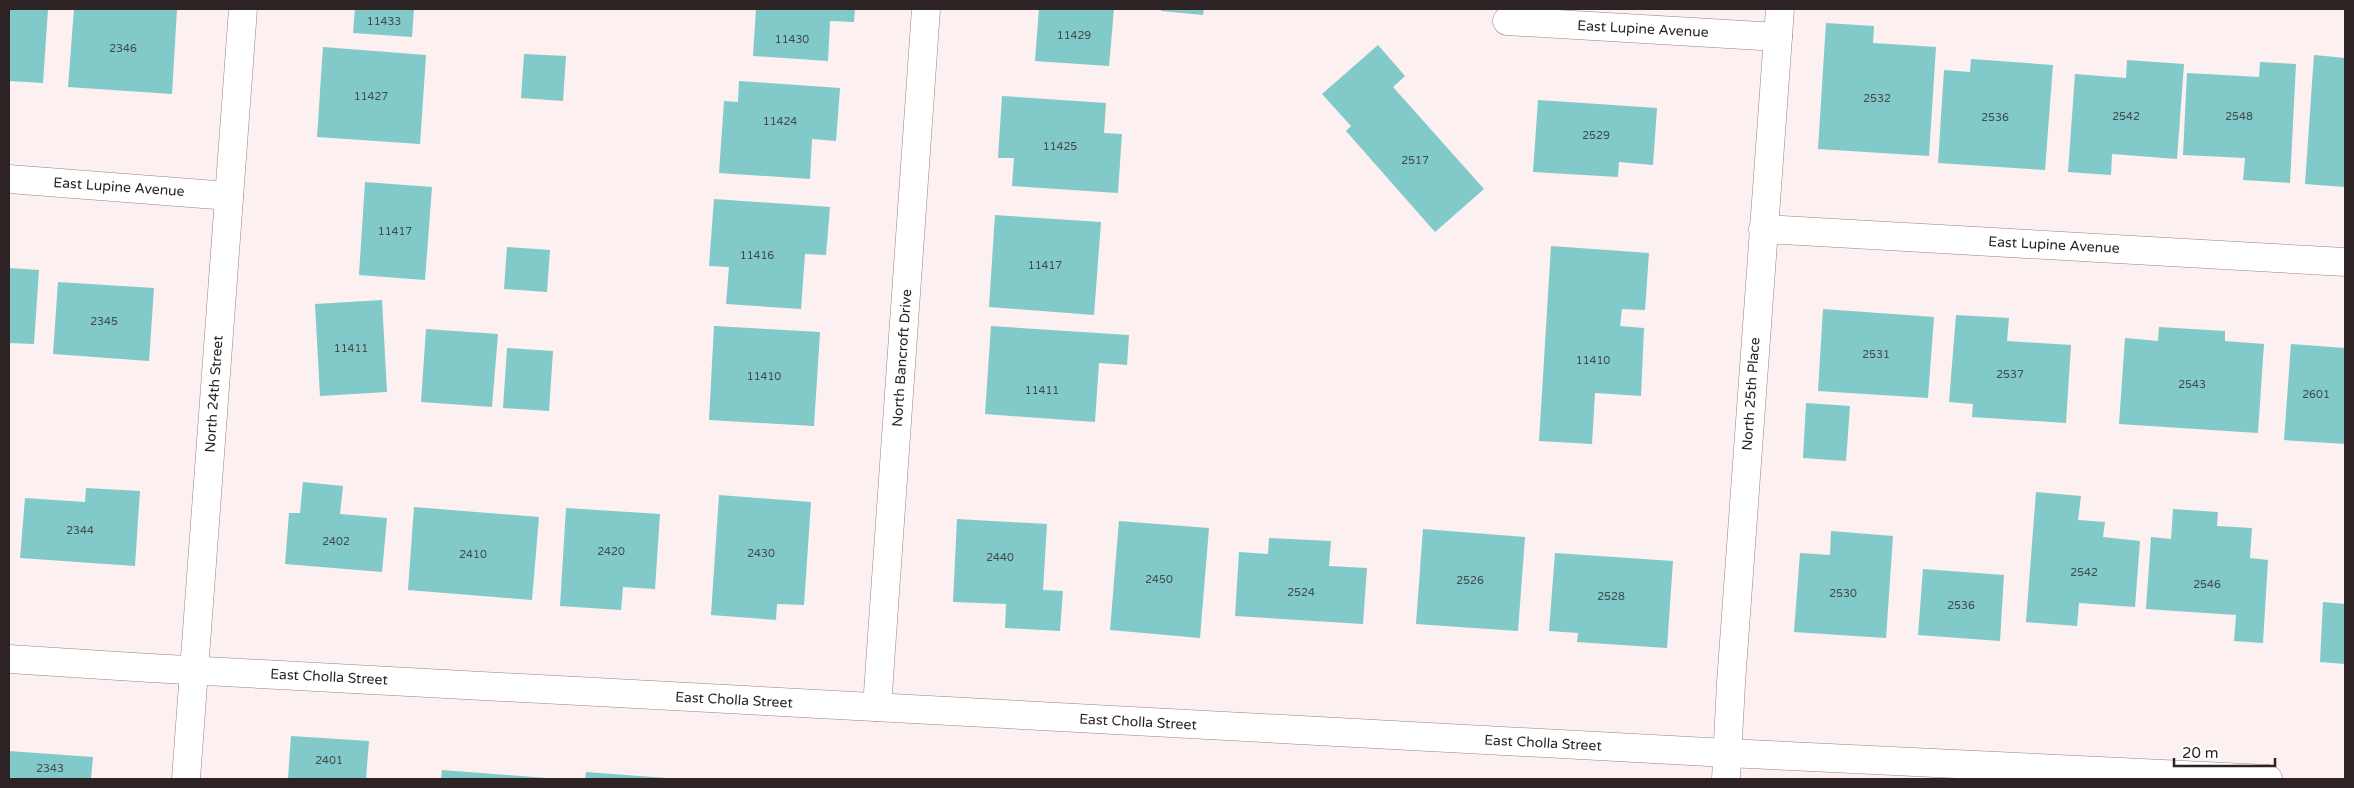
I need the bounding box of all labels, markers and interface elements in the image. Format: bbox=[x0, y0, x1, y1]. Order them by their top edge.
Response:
house number: 11433 bbox=[367, 15, 401, 28]
street label: East Lupine Avenue bbox=[1577, 17, 1709, 41]
house number: 11429 bbox=[1057, 29, 1091, 42]
house number: 11430 bbox=[775, 33, 809, 46]
house number: 2346 bbox=[109, 42, 137, 55]
house number: 11427 bbox=[354, 90, 388, 103]
house number: 2532 bbox=[1863, 92, 1891, 105]
house number: 2542 bbox=[2112, 110, 2140, 123]
house number: 2548 bbox=[2225, 110, 2253, 123]
house number: 2536 bbox=[1981, 111, 2009, 124]
house number: 11424 bbox=[763, 115, 797, 128]
house number: 2529 bbox=[1582, 129, 1610, 142]
house number: 11425 bbox=[1043, 140, 1077, 153]
house number: 2517 bbox=[1401, 154, 1429, 167]
street label: East Lupine Avenue bbox=[53, 174, 185, 200]
house number: 11417 bbox=[378, 225, 412, 238]
street label: East Lupine Avenue bbox=[1988, 233, 2120, 257]
house number: 11416 bbox=[740, 249, 774, 262]
house number: 11417 bbox=[1028, 259, 1062, 272]
street label: North Bancroft Drive bbox=[889, 288, 915, 428]
house number: 2345 bbox=[90, 315, 118, 328]
street label: North 24th Street bbox=[201, 334, 227, 453]
street label: North 25th Place bbox=[1739, 337, 1763, 451]
house number: 11411 bbox=[334, 342, 368, 355]
house number: 2531 bbox=[1862, 348, 1890, 361]
house number: 11410 bbox=[1576, 354, 1610, 367]
house number: 2537 bbox=[1996, 368, 2024, 381]
house number: 11410 bbox=[747, 370, 781, 383]
house number: 2543 bbox=[2178, 378, 2206, 391]
house number: 11411 bbox=[1025, 384, 1059, 397]
house number: 2601 bbox=[2302, 388, 2330, 401]
house number: 2344 bbox=[66, 524, 94, 537]
house number: 2402 bbox=[322, 535, 350, 548]
house number: 2420 bbox=[597, 545, 625, 558]
house number: 2430 bbox=[747, 547, 775, 560]
house number: 2410 bbox=[459, 548, 487, 561]
house number: 2440 bbox=[986, 551, 1014, 564]
house number: 2542 bbox=[2070, 566, 2098, 579]
house number: 2450 bbox=[1145, 573, 1173, 586]
house number: 2526 bbox=[1456, 574, 1484, 587]
house number: 2546 bbox=[2193, 578, 2221, 591]
house number: 2524 bbox=[1287, 586, 1315, 599]
house number: 2530 bbox=[1829, 587, 1857, 600]
house number: 2528 bbox=[1597, 590, 1625, 603]
house number: 2536 bbox=[1947, 599, 1975, 612]
street label: East Cholla Street bbox=[270, 665, 389, 689]
street label: East Cholla Street bbox=[675, 688, 794, 712]
street label: East Cholla Street bbox=[1079, 710, 1198, 734]
street label: East Cholla Street bbox=[1484, 731, 1603, 755]
scale bar bbox=[2174, 736, 2275, 768]
text: 20 m bbox=[2182, 744, 2219, 762]
house number: 2401 bbox=[315, 754, 343, 767]
house number: 2343 bbox=[36, 762, 64, 775]

